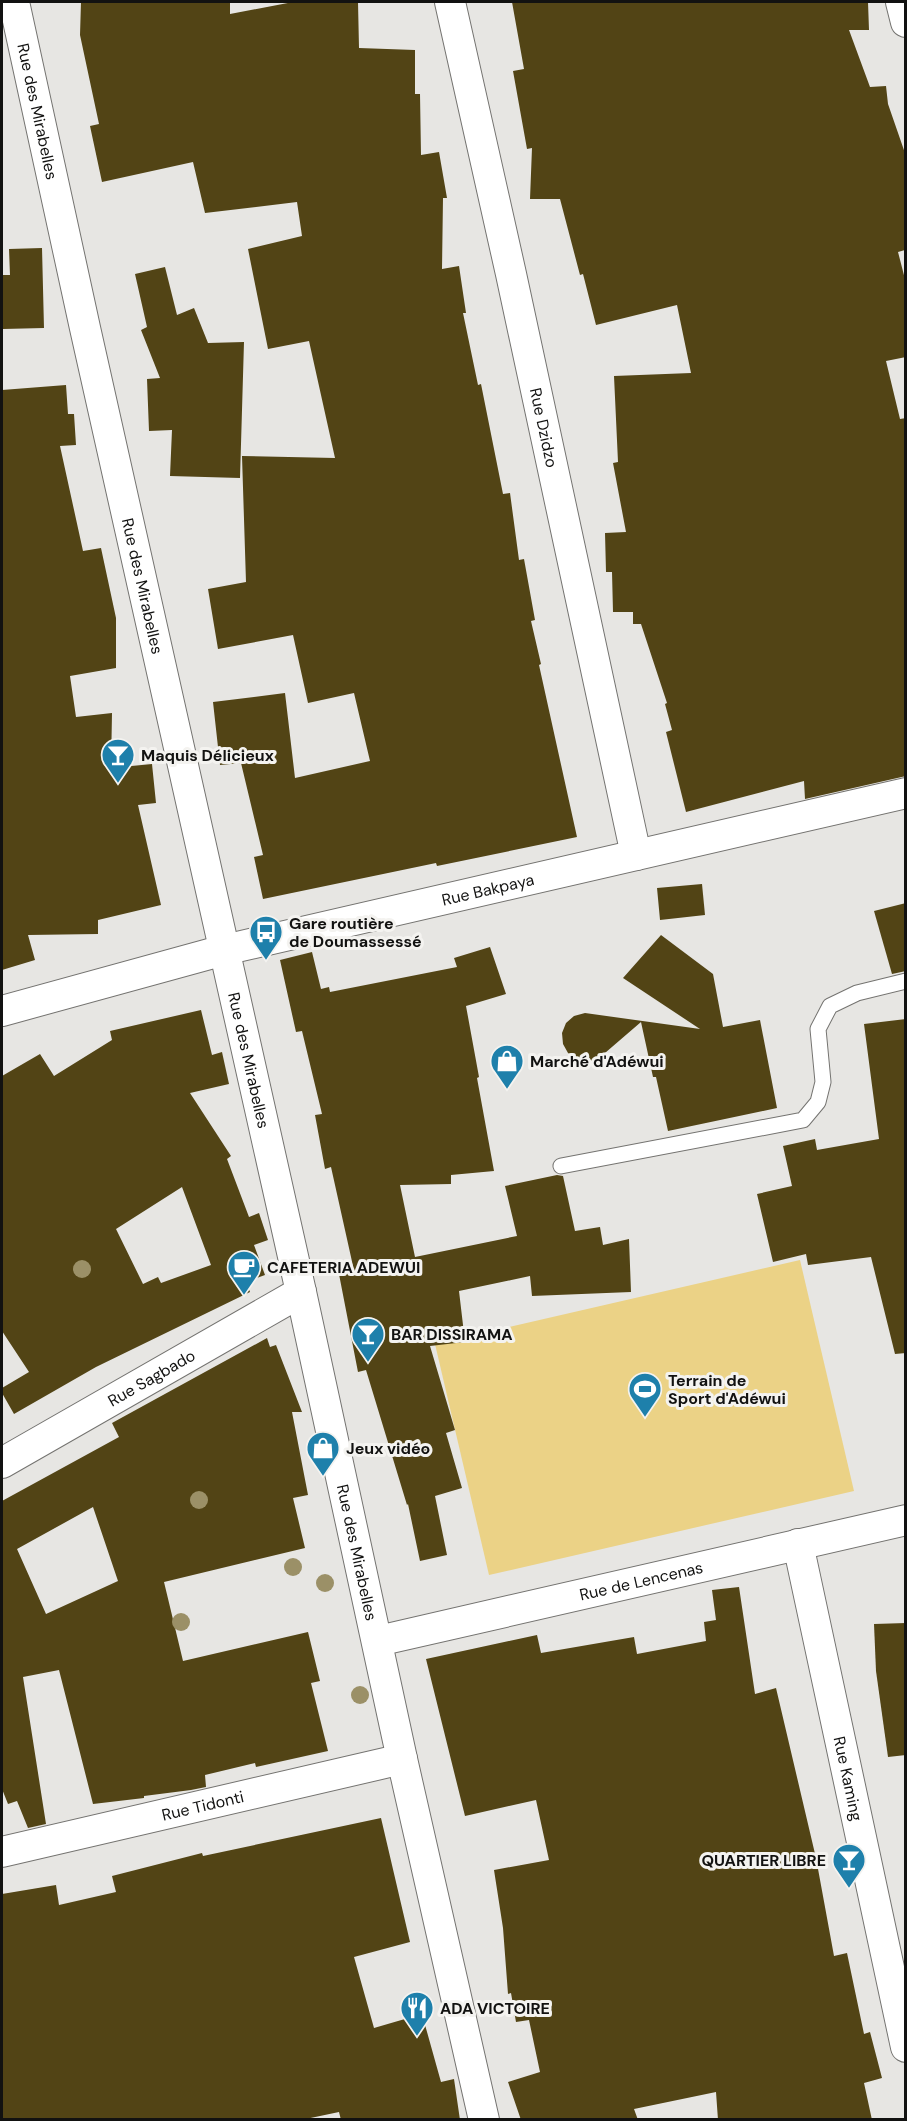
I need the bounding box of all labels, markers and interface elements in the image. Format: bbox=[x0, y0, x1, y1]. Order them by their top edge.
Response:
street label: Rue des Mirabelles bbox=[13, 41, 63, 182]
street label: Rue Dzidzo bbox=[525, 386, 563, 470]
street label: Rue des Mirabelles bbox=[117, 516, 168, 656]
bar icon: Maquis Délicieux bbox=[100, 737, 136, 784]
place label: Maquis Délicieux bbox=[141, 745, 274, 766]
street label: Rue Bakpaya bbox=[440, 868, 536, 910]
place label: Gare routière de Doumassessé bbox=[289, 913, 422, 952]
bus stop icon: Gare routière de Doumassessé bbox=[248, 914, 284, 961]
street label: Rue des Mirabelles bbox=[224, 990, 274, 1130]
shop icon: Marché d'Adéwui bbox=[489, 1043, 525, 1090]
place label: Marché d'Adéwui bbox=[530, 1051, 664, 1072]
cafe icon: CAFETERIA ADEWUI bbox=[226, 1249, 262, 1296]
place label: CAFETERIA ADEWUI bbox=[267, 1257, 420, 1278]
bar icon: BAR DISSIRAMA bbox=[350, 1316, 386, 1363]
place label: BAR DISSIRAMA bbox=[391, 1324, 513, 1345]
street label: Rue Sagbado bbox=[104, 1344, 199, 1411]
place label: Terrain de Sport d'Adéwui bbox=[668, 1370, 786, 1409]
sports icon: Terrain de Sport d'Adéwui bbox=[627, 1371, 663, 1418]
shop icon: Jeux vidéo bbox=[305, 1430, 341, 1477]
place label: Jeux vidéo bbox=[346, 1438, 430, 1459]
street label: Rue des Mirabelles bbox=[332, 1482, 382, 1623]
street label: Rue de Lencenas bbox=[577, 1556, 705, 1605]
street label: Rue Kaming bbox=[829, 1734, 868, 1823]
street label: Rue Tidonti bbox=[159, 1786, 246, 1825]
bar icon: QUARTIER LIBRE bbox=[831, 1842, 867, 1889]
place label: QUARTIER LIBRE bbox=[702, 1850, 826, 1871]
restaurant icon: ADA VICTOIRE bbox=[399, 1990, 435, 2037]
place label: ADA VICTOIRE bbox=[440, 1998, 550, 2019]

